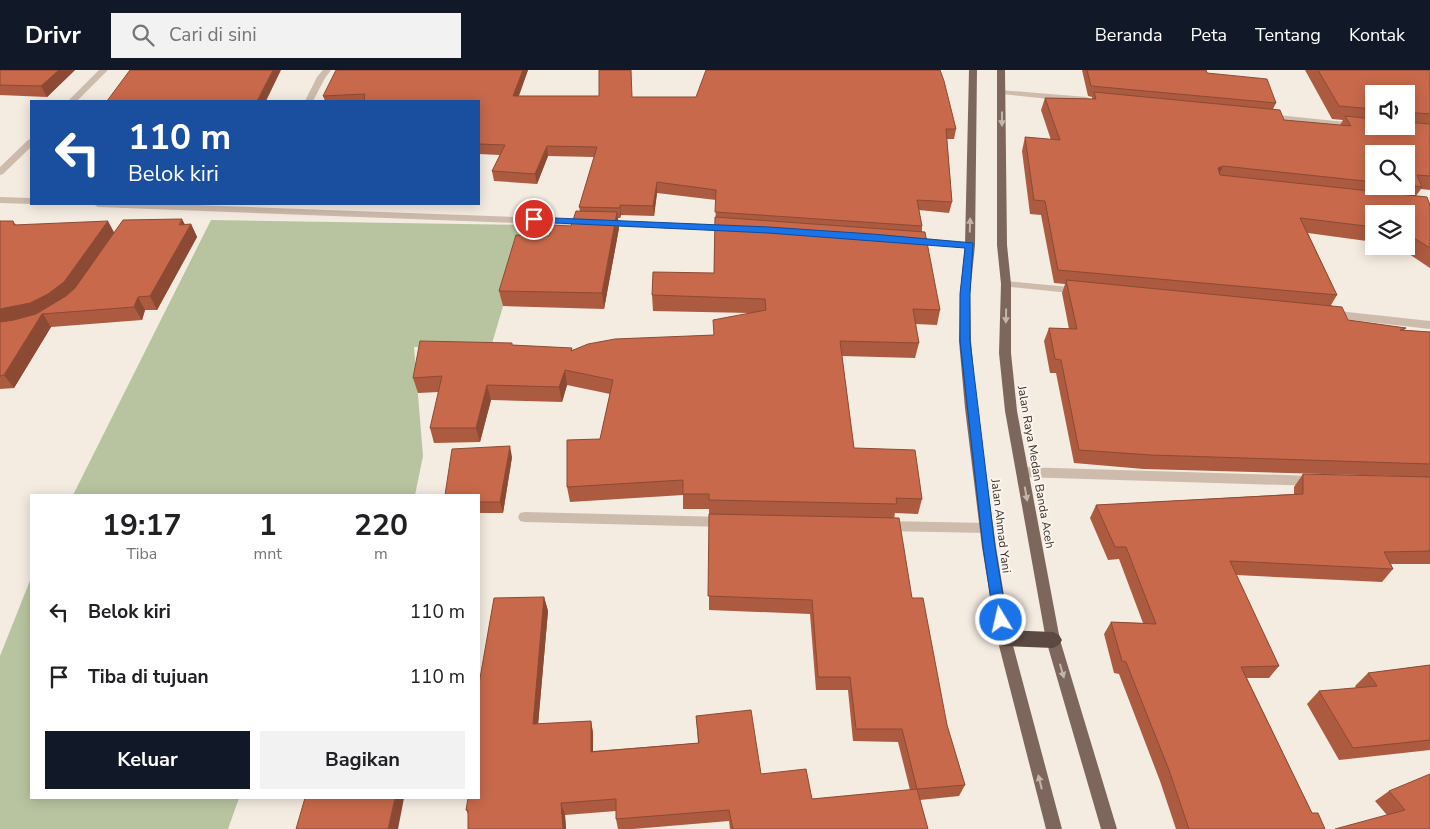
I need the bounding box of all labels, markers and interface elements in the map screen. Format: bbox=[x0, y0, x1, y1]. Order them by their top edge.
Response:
search box bbox=[111, 13, 461, 58]
text: Drivr bbox=[25, 19, 81, 51]
icon: search bbox=[129, 21, 157, 49]
text: Cari di sini bbox=[169, 22, 257, 48]
text: Beranda bbox=[1095, 23, 1163, 47]
text: Peta bbox=[1191, 23, 1227, 47]
text: Tentang bbox=[1255, 23, 1321, 47]
text: Kontak bbox=[1349, 23, 1405, 47]
map controls bbox=[1365, 85, 1415, 255]
button: sound bbox=[1365, 85, 1415, 135]
one-way arrow bbox=[998, 111, 1006, 127]
text: 110 m bbox=[128, 114, 231, 161]
icon: left bbox=[45, 120, 110, 185]
button: search bbox=[1365, 145, 1415, 195]
text: Belok kiri bbox=[128, 159, 219, 189]
pin bbox=[513, 198, 555, 240]
icon: arrive bbox=[520, 205, 548, 233]
button: layers bbox=[1365, 205, 1415, 255]
one-way arrow bbox=[967, 216, 975, 232]
one-way arrow bbox=[1001, 308, 1009, 324]
street label: Jalan Raya Medan Banda Aceh bbox=[1014, 383, 1058, 550]
street label: Jalan Ahmad Yani bbox=[987, 477, 1015, 574]
one-way arrow bbox=[1023, 487, 1031, 503]
text: 19:17 bbox=[102, 505, 181, 546]
text: 1 bbox=[259, 505, 277, 546]
text: 220 bbox=[354, 505, 408, 546]
text: Tiba bbox=[126, 543, 157, 565]
text: mnt bbox=[254, 543, 282, 565]
text: m bbox=[374, 543, 388, 565]
position arrow bbox=[974, 593, 1026, 645]
icon: left bbox=[45, 598, 73, 626]
text: Belok kiri bbox=[88, 599, 171, 625]
text: 110 m bbox=[410, 599, 465, 625]
icon: arrive bbox=[45, 663, 73, 691]
one-way arrow bbox=[1058, 663, 1066, 678]
text: Tiba di tujuan bbox=[88, 664, 209, 690]
text: 110 m bbox=[410, 664, 465, 690]
button: Keluar bbox=[45, 731, 250, 789]
button: Bagikan bbox=[260, 731, 465, 789]
one-way arrow bbox=[1036, 775, 1044, 790]

